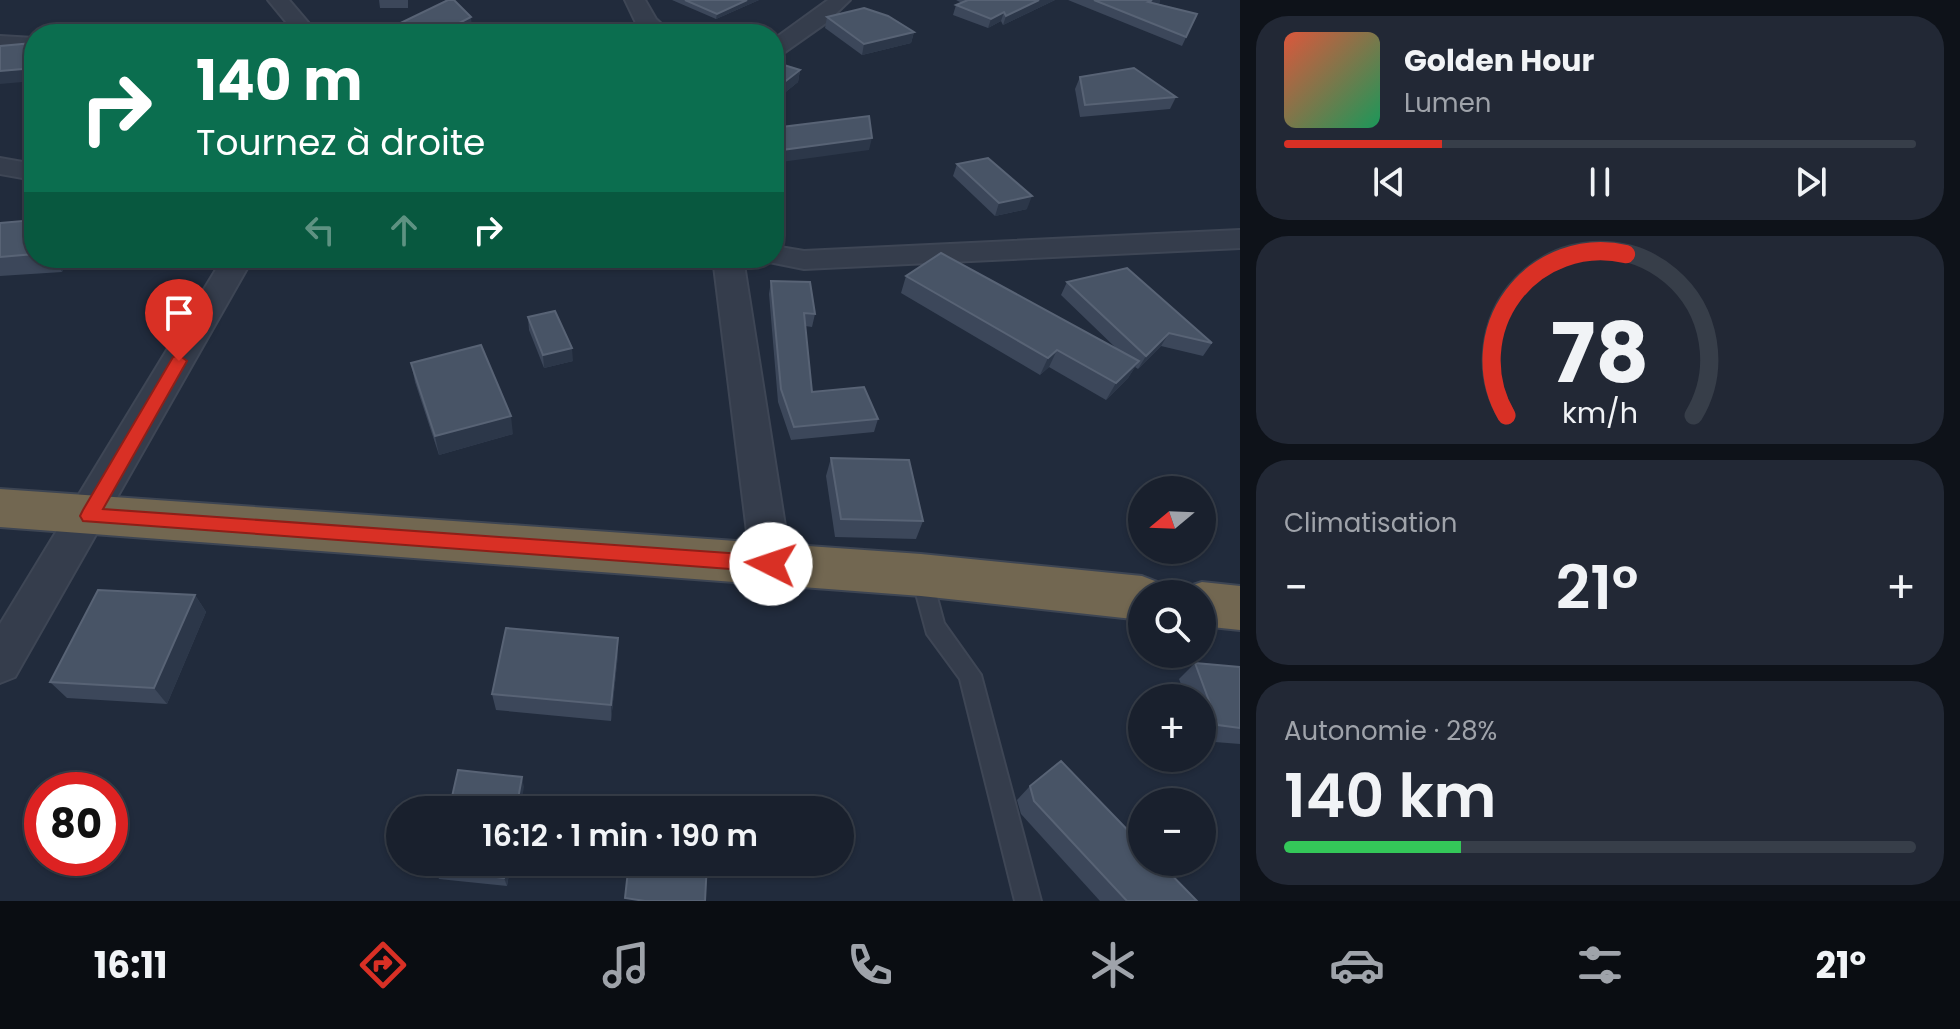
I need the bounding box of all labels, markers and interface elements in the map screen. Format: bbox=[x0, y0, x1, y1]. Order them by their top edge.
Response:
text: Golden Hour bbox=[1404, 39, 1594, 82]
text: 140 m bbox=[196, 41, 363, 120]
icon: right bbox=[64, 56, 168, 160]
text: Lumen bbox=[1404, 85, 1491, 121]
text: Tournez à droite bbox=[196, 117, 485, 168]
icon: previous bbox=[1367, 160, 1411, 204]
icon: pause bbox=[1578, 160, 1622, 204]
icon: next bbox=[1789, 160, 1833, 204]
icon: left bbox=[298, 208, 342, 252]
icon: ahead bbox=[382, 208, 426, 252]
icon: right bbox=[466, 208, 510, 252]
pin bbox=[145, 279, 213, 361]
icon: arrive bbox=[157, 291, 201, 335]
text: 78 bbox=[1551, 295, 1649, 411]
text: km/h bbox=[1562, 394, 1638, 434]
north arrow bbox=[1128, 476, 1216, 564]
map controls bbox=[1128, 476, 1216, 876]
text: Climatisation bbox=[1284, 505, 1457, 541]
position arrow bbox=[729, 522, 813, 606]
text: 21° bbox=[1556, 546, 1639, 630]
text: − bbox=[1284, 557, 1308, 618]
text: + bbox=[1886, 557, 1916, 618]
button: search bbox=[1128, 580, 1216, 668]
button: + bbox=[1128, 684, 1216, 772]
text: Autonomie · 28% bbox=[1284, 713, 1497, 749]
text: 140 km bbox=[1284, 754, 1496, 838]
speed limit sign: 80 bbox=[24, 772, 128, 876]
button: − bbox=[1128, 788, 1216, 876]
text: 16:12 · 1 min · 190 m bbox=[482, 814, 758, 857]
icon: directions bbox=[355, 937, 411, 993]
icon: music bbox=[598, 937, 654, 993]
icon: phone bbox=[842, 937, 898, 993]
icon: climate bbox=[1085, 937, 1141, 993]
icon: car bbox=[1329, 937, 1385, 993]
icon: filters bbox=[1572, 937, 1628, 993]
text: 16:11 bbox=[94, 940, 167, 991]
text: 21° bbox=[1815, 940, 1866, 991]

